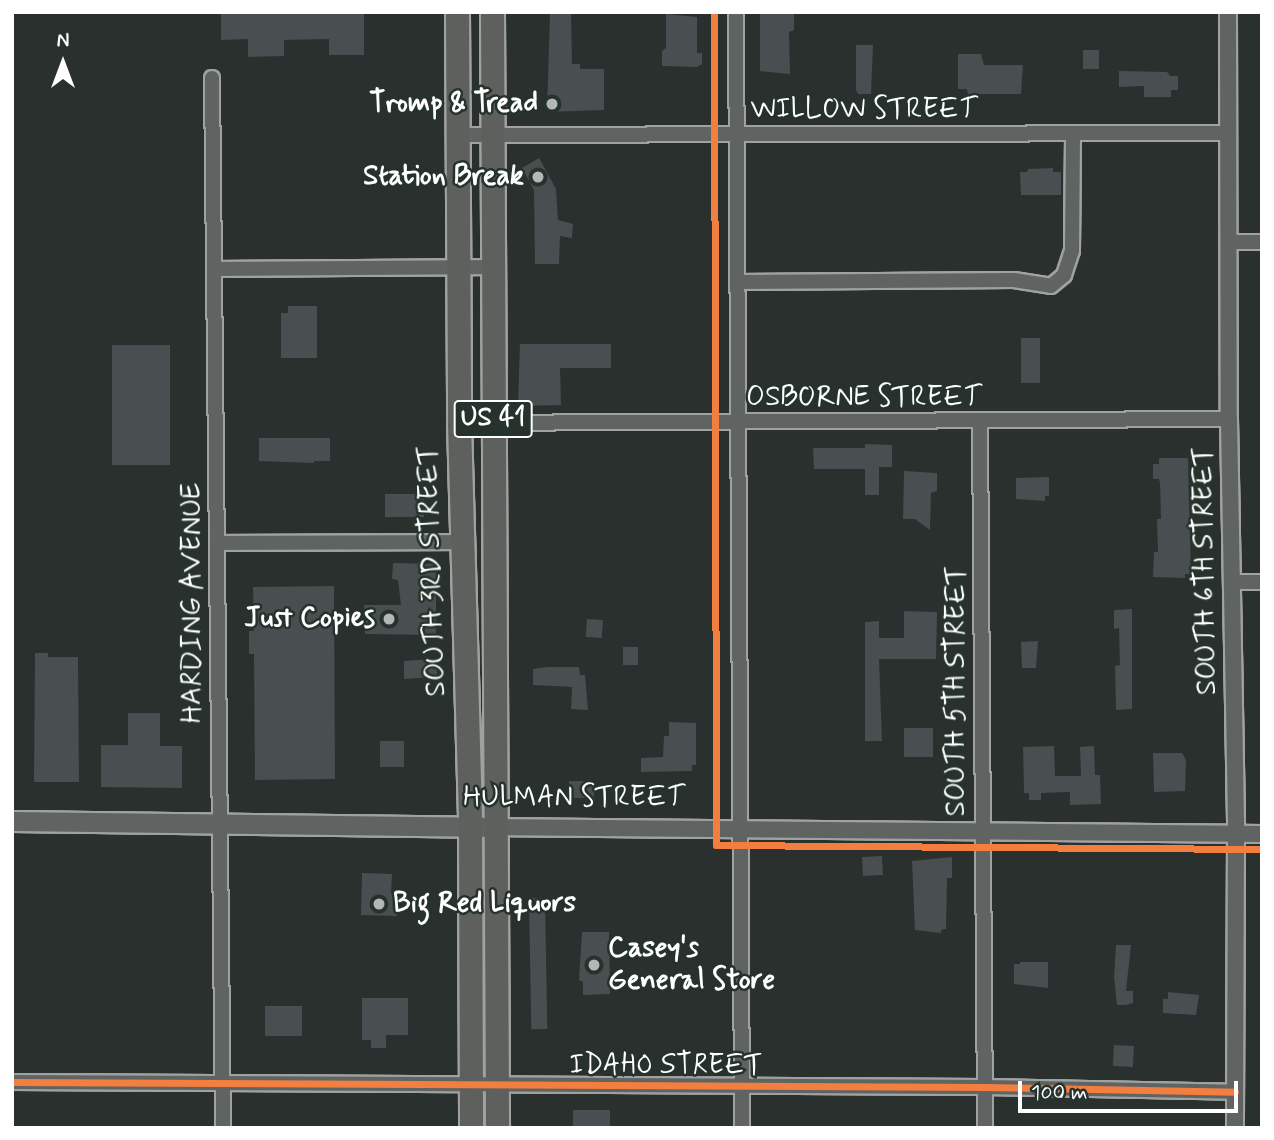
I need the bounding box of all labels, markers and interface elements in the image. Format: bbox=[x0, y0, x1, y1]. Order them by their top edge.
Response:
north arrow bbox=[28, 28, 98, 98]
text: N bbox=[57, 29, 69, 54]
place label: Tromp & Tread bbox=[369, 87, 538, 121]
street label: WILLOW STREET bbox=[750, 93, 978, 127]
marker: Tromp & Tread bbox=[544, 96, 560, 112]
place label: Station Break bbox=[365, 160, 524, 194]
marker: Station Break bbox=[530, 169, 546, 185]
street label: OSBORNE STREET bbox=[746, 381, 982, 415]
road number: US 41 bbox=[453, 396, 533, 442]
street label: SOUTH 3RD STREET bbox=[412, 443, 454, 699]
street label: SOUTH 6TH STREET bbox=[1187, 445, 1225, 697]
street label: HARDING AVENUE bbox=[176, 482, 210, 724]
street label: SOUTH 5TH STREET bbox=[940, 564, 974, 818]
place label: Just Copies bbox=[244, 602, 375, 636]
marker: Just Copies bbox=[381, 611, 397, 627]
street label: HULMAN STREET bbox=[462, 781, 686, 815]
place label: Big Red Liquors bbox=[393, 887, 574, 921]
marker: Big Red Liquors bbox=[371, 896, 387, 912]
place label: Casey's General Store bbox=[608, 932, 775, 998]
marker: Casey's General Store bbox=[586, 957, 602, 973]
street label: IDAHO STREET bbox=[568, 1049, 764, 1083]
scale bar bbox=[1022, 1066, 1242, 1110]
text: 100 m bbox=[1031, 1079, 1087, 1107]

